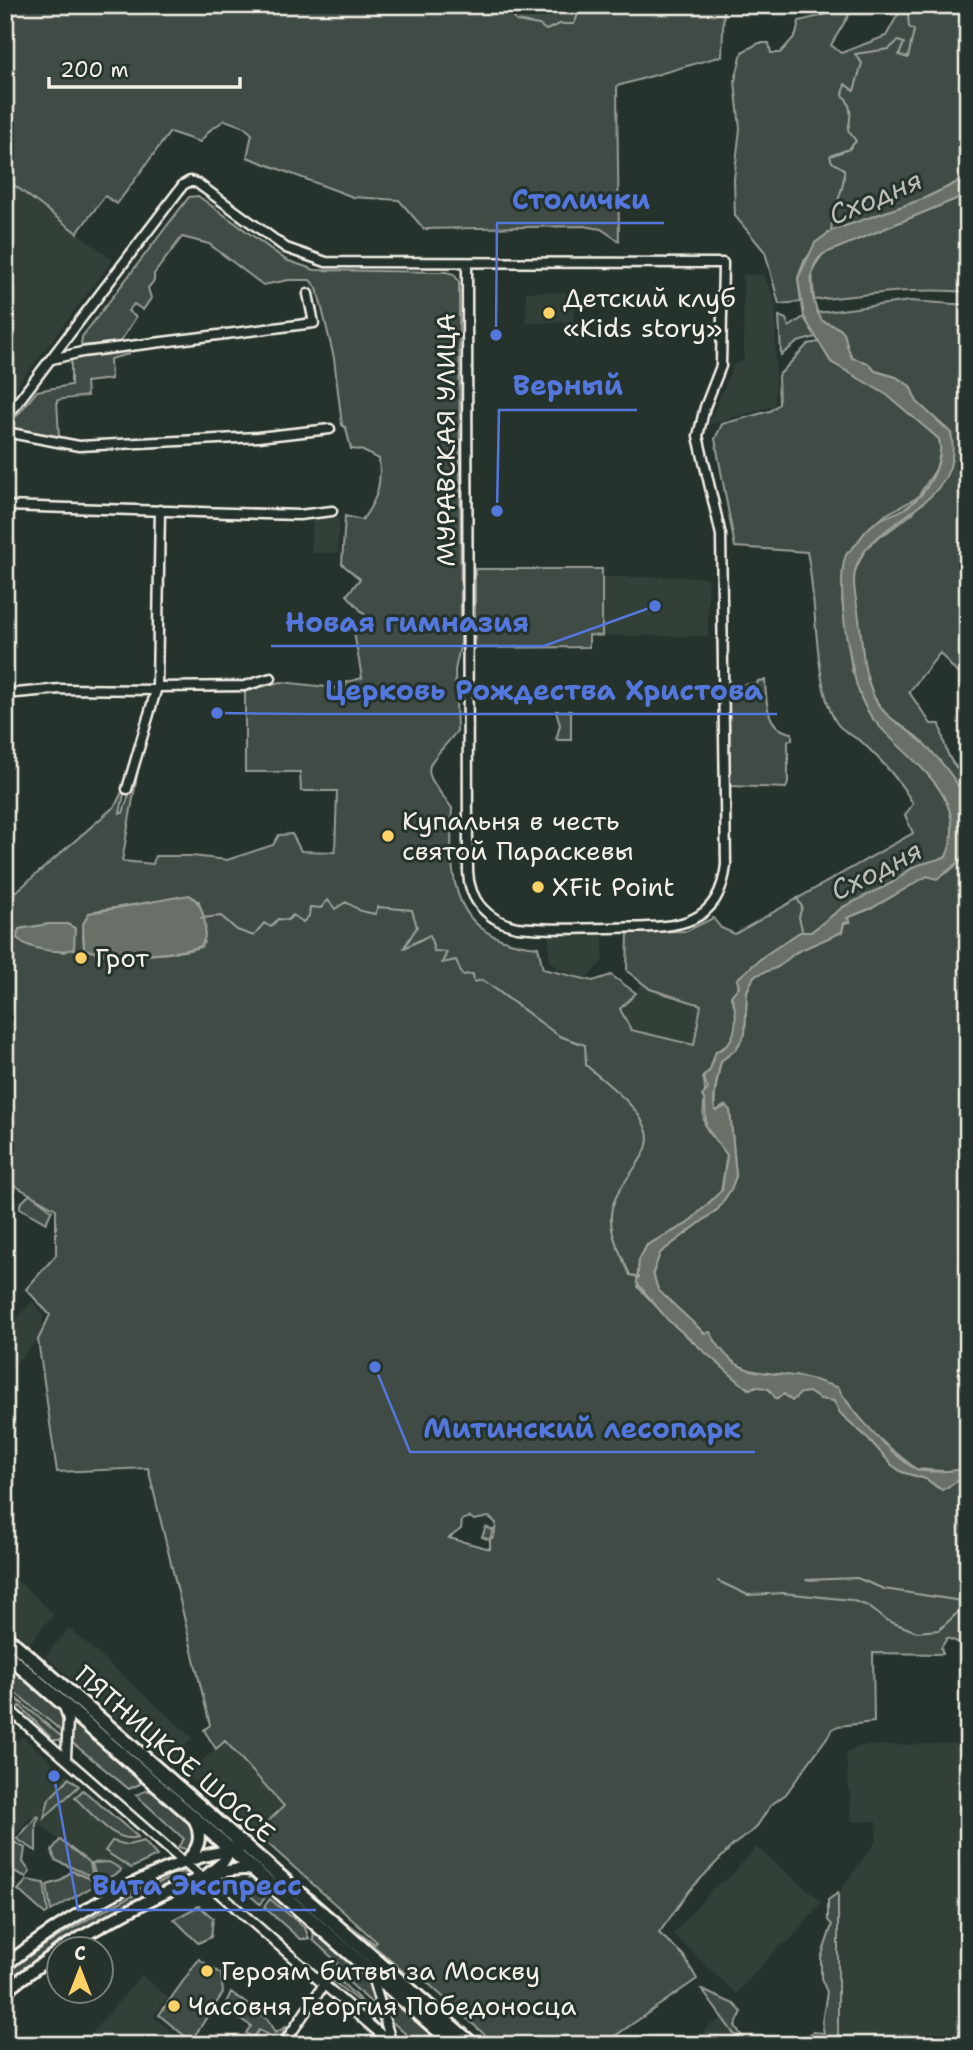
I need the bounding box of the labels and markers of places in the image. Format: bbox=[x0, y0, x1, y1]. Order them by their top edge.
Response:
callout: Столички bbox=[497, 174, 664, 223]
place label: Детский клуб «Kids story» bbox=[563, 280, 736, 345]
marker: Детский клуб «Kids story» bbox=[541, 305, 557, 321]
callout: Верный bbox=[499, 361, 637, 410]
callout: Новая гимназия bbox=[271, 597, 544, 646]
callout: Церковь Рождества Христова bbox=[310, 665, 777, 714]
place label: Купальня в честь святой Параскевы bbox=[402, 803, 634, 868]
marker: Купальня в честь святой Параскевы bbox=[380, 828, 396, 844]
place label: XFit Point bbox=[552, 869, 675, 904]
marker: XFit Point bbox=[530, 879, 546, 895]
place label: Грот bbox=[95, 940, 149, 975]
marker: Грот bbox=[73, 950, 89, 966]
callout: Митинский лесопарк bbox=[410, 1403, 755, 1452]
callout: Вита Экспресс bbox=[78, 1861, 316, 1910]
place label: Героям битвы за Москву bbox=[221, 1953, 540, 1988]
marker: Героям битвы за Москву bbox=[199, 1963, 215, 1979]
place label: Часовня Георгия Победоносца bbox=[188, 1988, 576, 2023]
marker: Часовня Георгия Победоносца bbox=[166, 1998, 182, 2014]

